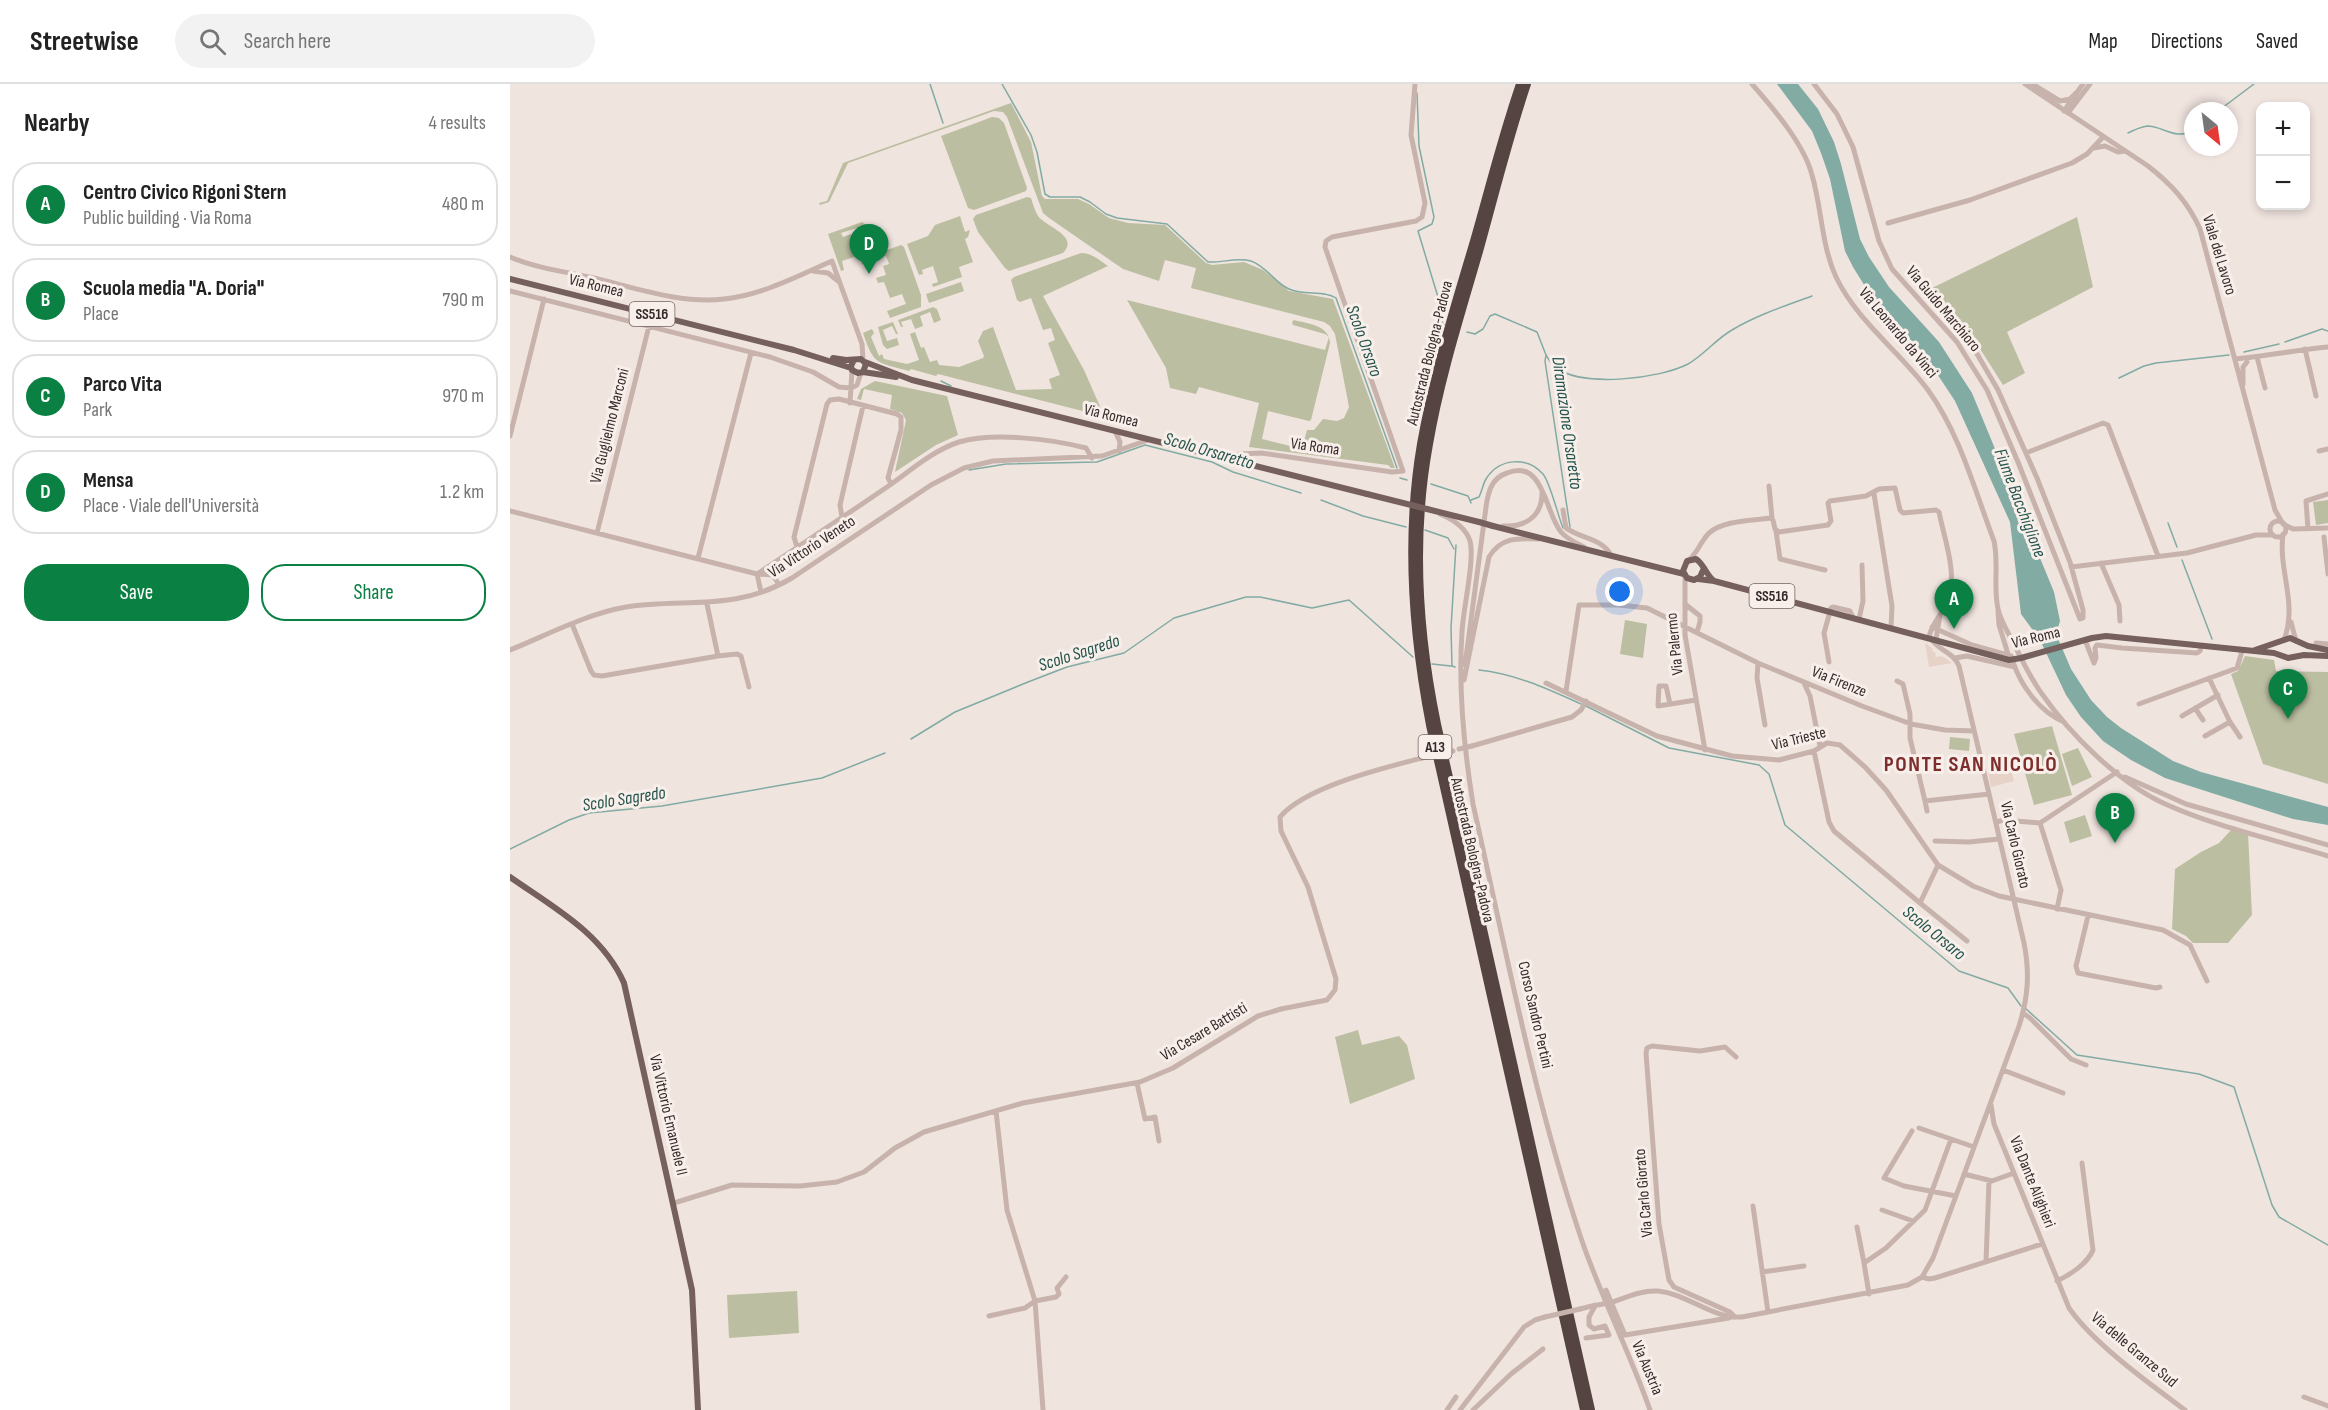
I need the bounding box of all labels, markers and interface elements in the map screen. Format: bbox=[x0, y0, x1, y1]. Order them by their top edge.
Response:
search box bbox=[175, 14, 595, 68]
text: Streetwise bbox=[30, 25, 139, 58]
icon: search bbox=[196, 25, 229, 58]
text: Search here bbox=[244, 28, 331, 55]
text: Map bbox=[2088, 29, 2118, 54]
text: Directions bbox=[2151, 29, 2223, 54]
text: Saved bbox=[2256, 29, 2298, 54]
north arrow bbox=[2184, 102, 2238, 156]
map controls bbox=[2256, 102, 2310, 210]
button: + bbox=[2256, 102, 2310, 156]
text: Nearby bbox=[24, 108, 90, 139]
text: 4 results bbox=[429, 111, 486, 135]
button: − bbox=[2256, 156, 2310, 210]
text: Centro Civico Rigoni Stern bbox=[83, 179, 287, 206]
text: A bbox=[41, 192, 50, 216]
text: 480 m bbox=[442, 192, 484, 216]
text: Public building · Via Roma bbox=[83, 206, 252, 230]
street label: Viale del Lavoro bbox=[2198, 213, 2240, 297]
pin: D bbox=[850, 224, 888, 274]
street label: Via Guido Marchioro bbox=[1902, 262, 1984, 356]
street label: Via Romea bbox=[567, 270, 625, 302]
text: Scuola media "A. Doria" bbox=[83, 275, 264, 302]
street label: Autostrada Bologna-Padova bbox=[1403, 279, 1457, 428]
street label: Via Leonardo da Vinci bbox=[1855, 284, 1942, 382]
text: B bbox=[41, 288, 50, 312]
text: 790 m bbox=[442, 288, 484, 312]
text: Place bbox=[83, 302, 119, 326]
road number: SS516 bbox=[630, 302, 674, 326]
water label: Scolo Orsaro bbox=[1341, 302, 1387, 380]
water label: Diramazione Orsaretto bbox=[1547, 355, 1587, 491]
street label: Via Guglielmo Marconi bbox=[587, 366, 633, 486]
text: Parco Vita bbox=[83, 371, 162, 398]
text: C bbox=[40, 384, 51, 408]
text: 970 m bbox=[442, 384, 484, 408]
text: Park bbox=[83, 398, 112, 422]
street label: Via Romea bbox=[1082, 400, 1140, 432]
water label: Scolo Orsaretto bbox=[1162, 428, 1257, 474]
street label: Via Roma bbox=[1289, 434, 1341, 460]
water label: Fiume Bacchiglione bbox=[1990, 446, 2050, 560]
text: Mensa bbox=[83, 467, 134, 494]
text: D bbox=[40, 480, 51, 504]
text: 1.2 km bbox=[440, 480, 484, 504]
text: Place · Viale dell'Università bbox=[83, 494, 259, 518]
street label: Via Vittorio Veneto bbox=[765, 512, 859, 582]
button: Save bbox=[24, 564, 249, 621]
button: Share bbox=[261, 564, 486, 621]
your location bbox=[1605, 577, 1634, 606]
pin: A bbox=[1934, 580, 1974, 629]
road number: SS516 bbox=[1750, 584, 1794, 608]
street label: Via Palermo bbox=[1662, 612, 1688, 676]
street label: Via Roma bbox=[2010, 623, 2062, 653]
water label: Scolo Sagredo bbox=[1036, 630, 1123, 676]
street label: Via Firenze bbox=[1809, 662, 1869, 702]
pin: C bbox=[2268, 670, 2308, 719]
street label: Via Trieste bbox=[1770, 723, 1828, 755]
road number: A13 bbox=[1418, 735, 1452, 759]
district label: PONTE SAN NICOLÒ bbox=[1884, 751, 2058, 778]
street label: Autostrada Bologna-Padova bbox=[1446, 775, 1498, 924]
water label: Scolo Sagredo bbox=[581, 782, 668, 816]
pin: B bbox=[2096, 794, 2134, 843]
street label: Via Carlo Giorato bbox=[1996, 800, 2034, 890]
water label: Scolo Orsaro bbox=[1898, 901, 1970, 965]
street label: Corso Sandro Pertini bbox=[1513, 960, 1557, 1070]
street label: Via Cesare Battisti bbox=[1157, 999, 1251, 1065]
street label: Via Vittorio Emanuele II bbox=[645, 1053, 691, 1177]
street label: Via Dante Alighieri bbox=[2005, 1133, 2059, 1231]
street label: Via Carlo Giorato bbox=[1631, 1148, 1657, 1238]
street label: Via delle Granze Sud bbox=[2087, 1308, 2181, 1392]
street label: Via Austria bbox=[1627, 1338, 1667, 1398]

